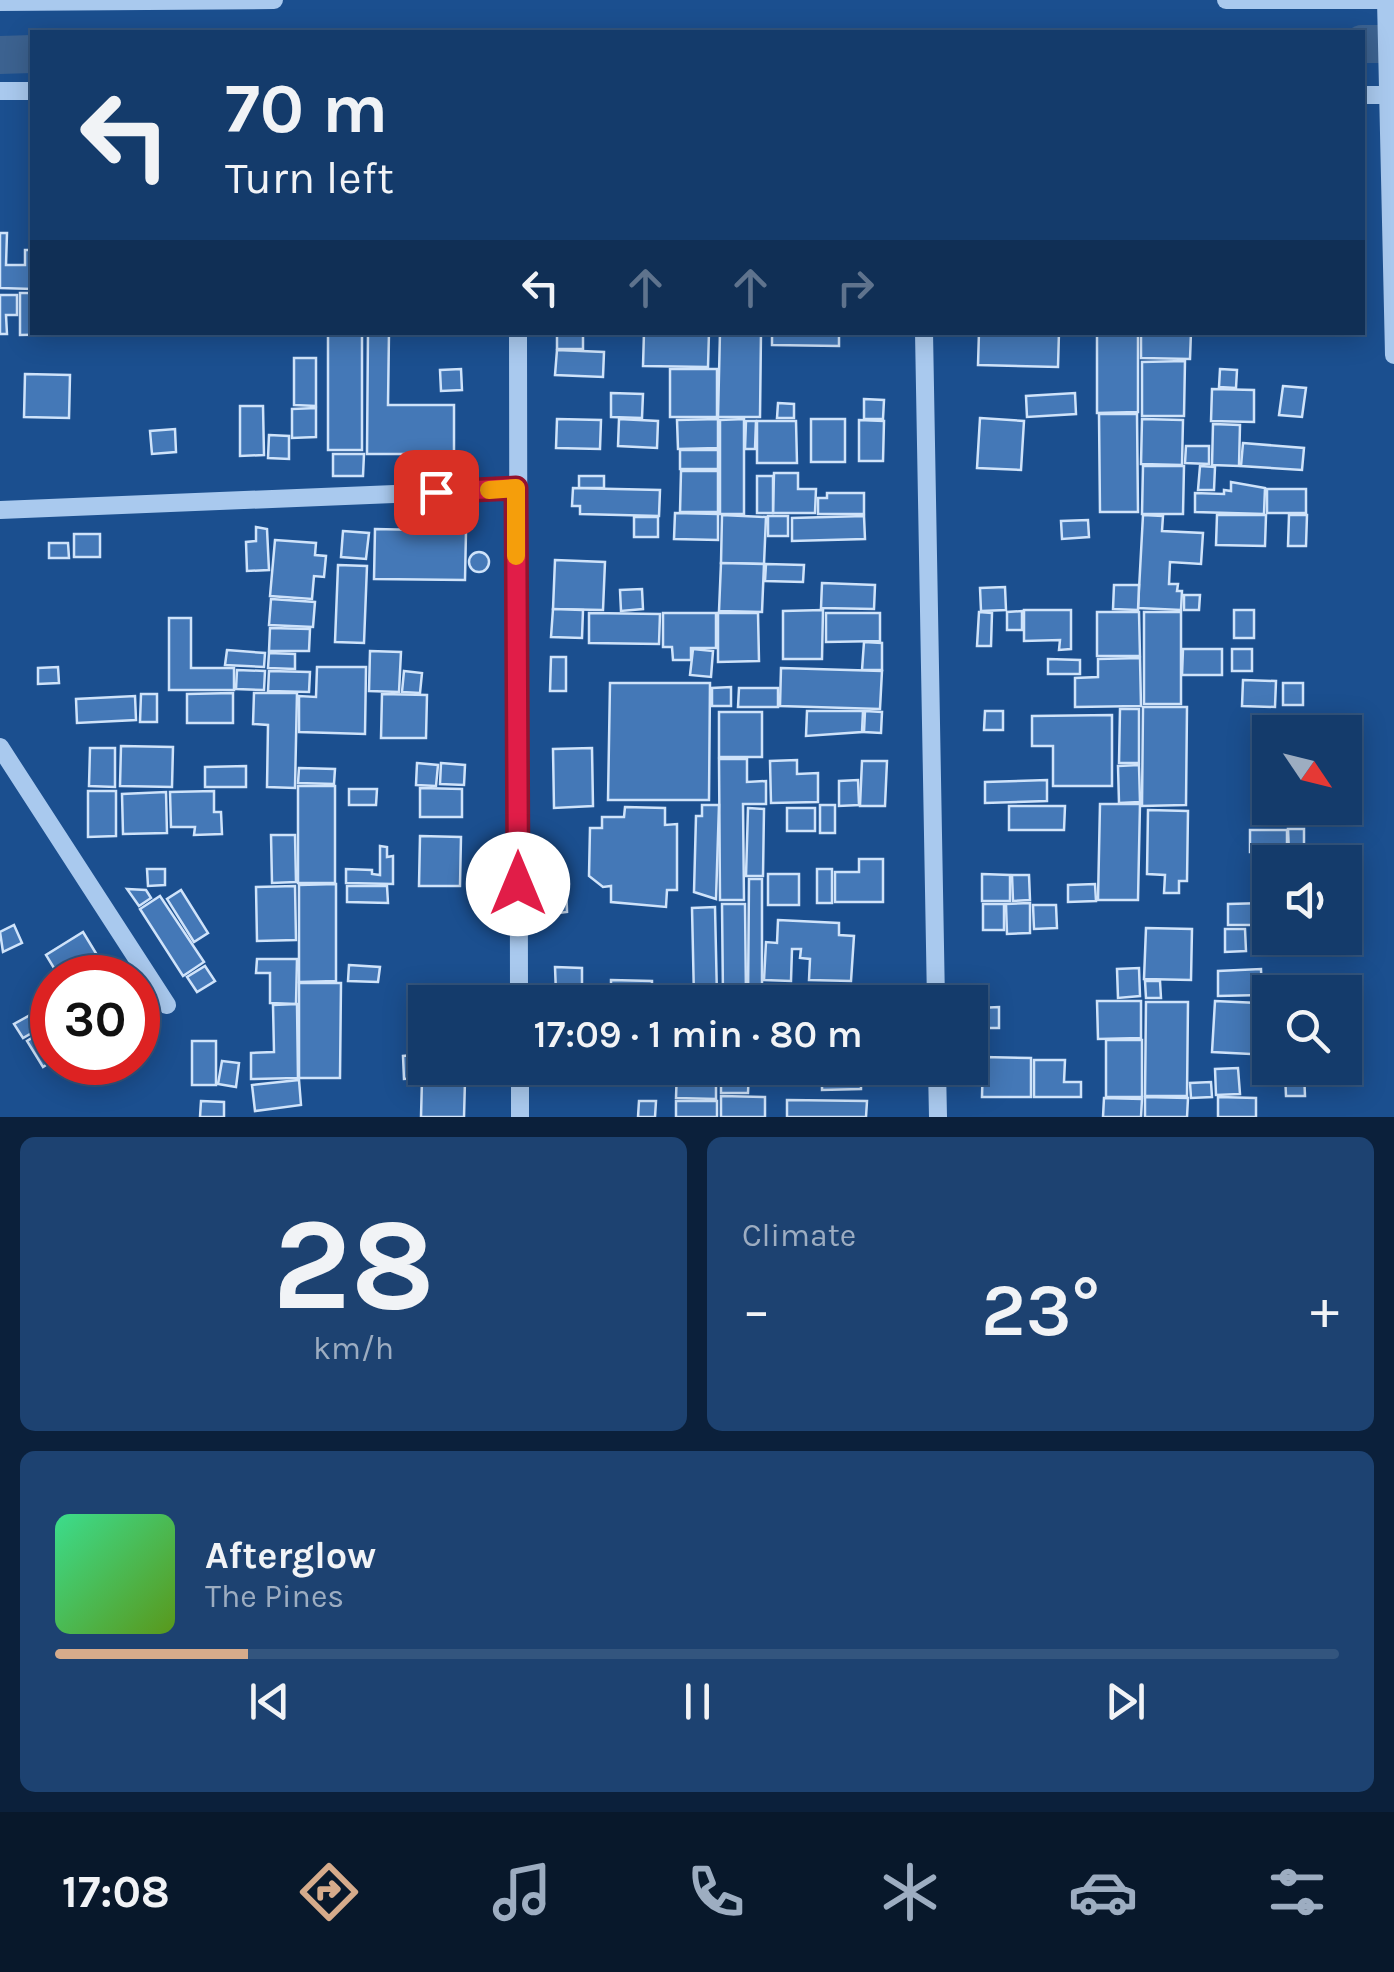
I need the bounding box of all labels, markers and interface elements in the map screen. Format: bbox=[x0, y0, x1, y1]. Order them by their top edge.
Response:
text: 70 m bbox=[225, 68, 388, 150]
icon: left bbox=[60, 70, 190, 200]
text: Turn left bbox=[225, 152, 394, 204]
icon: left bbox=[513, 260, 568, 315]
icon: ahead bbox=[618, 260, 673, 315]
icon: ahead bbox=[723, 260, 778, 315]
icon: right bbox=[828, 260, 883, 315]
pin bbox=[394, 450, 479, 535]
icon: arrive bbox=[409, 465, 464, 520]
north arrow bbox=[1252, 715, 1362, 825]
map controls bbox=[1252, 715, 1362, 1085]
position arrow bbox=[466, 832, 570, 936]
button: sound bbox=[1252, 845, 1362, 955]
speed limit sign: 30 bbox=[30, 955, 160, 1085]
button: search bbox=[1252, 975, 1362, 1085]
text: 17:09 · 1 min · 80 m bbox=[533, 1012, 863, 1057]
text: 28 bbox=[272, 1189, 435, 1341]
text: Climate bbox=[742, 1217, 856, 1254]
text: 23° bbox=[981, 1266, 1100, 1354]
text: − bbox=[742, 1278, 771, 1342]
text: + bbox=[1310, 1278, 1339, 1342]
text: km/h bbox=[313, 1330, 394, 1367]
text: Afterglow bbox=[205, 1533, 376, 1578]
text: The Pines bbox=[205, 1578, 344, 1615]
icon: previous bbox=[242, 1674, 297, 1729]
icon: pause bbox=[670, 1674, 725, 1729]
icon: next bbox=[1098, 1674, 1153, 1729]
icon: directions bbox=[294, 1857, 364, 1927]
icon: music bbox=[487, 1857, 557, 1927]
icon: phone bbox=[681, 1857, 751, 1927]
icon: climate bbox=[875, 1857, 945, 1927]
icon: car bbox=[1068, 1857, 1138, 1927]
icon: filters bbox=[1262, 1857, 1332, 1927]
text: 17:08 bbox=[62, 1866, 170, 1918]

